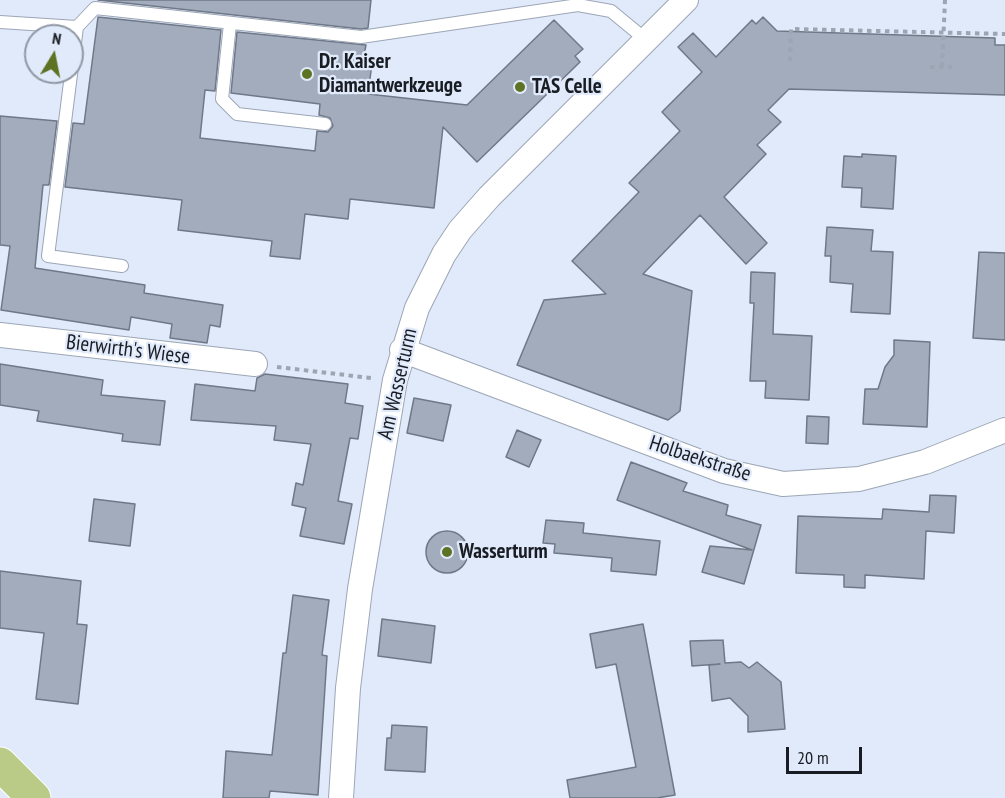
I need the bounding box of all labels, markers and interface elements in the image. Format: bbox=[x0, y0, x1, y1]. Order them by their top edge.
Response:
north arrow bbox=[24, 24, 84, 84]
text: N bbox=[51, 28, 63, 49]
place label: Dr. Kaiser Diamantwerkzeuge bbox=[319, 49, 462, 99]
marker: Dr. Kaiser Diamantwerkzeuge bbox=[300, 67, 314, 81]
place label: TAS Celle bbox=[532, 74, 602, 100]
marker: TAS Celle bbox=[513, 80, 527, 94]
street label: Am Wasserturm bbox=[373, 326, 423, 442]
street label: Bierwirth's Wiese bbox=[65, 330, 191, 370]
street label: Holbaekstraße bbox=[646, 431, 754, 487]
place label: Wasserturm bbox=[459, 539, 548, 565]
marker: Wasserturm bbox=[440, 545, 454, 559]
scale bar bbox=[789, 735, 866, 773]
text: 20 m bbox=[797, 746, 829, 769]

